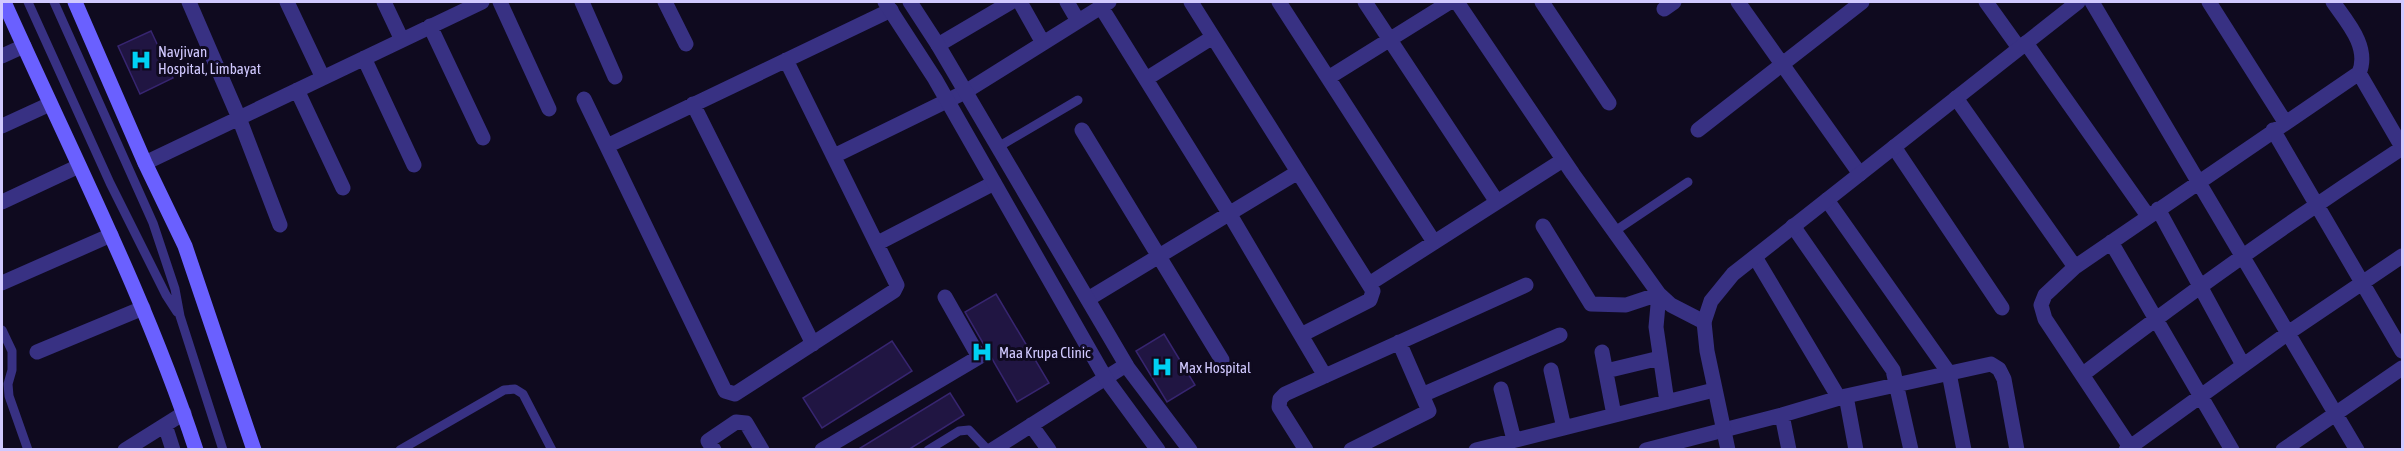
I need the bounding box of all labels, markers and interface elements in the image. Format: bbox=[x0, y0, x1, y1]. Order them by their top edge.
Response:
place label: Navjivan Hospital, Limbayat bbox=[158, 43, 261, 77]
hospital icon: Navjivan Hospital, Limbayat bbox=[129, 48, 153, 72]
hospital icon: Maa Krupa Clinic bbox=[970, 340, 994, 364]
place label: Maa Krupa Clinic bbox=[999, 344, 1091, 361]
hospital icon: Max Hospital bbox=[1150, 355, 1174, 379]
place label: Max Hospital bbox=[1179, 359, 1251, 376]

